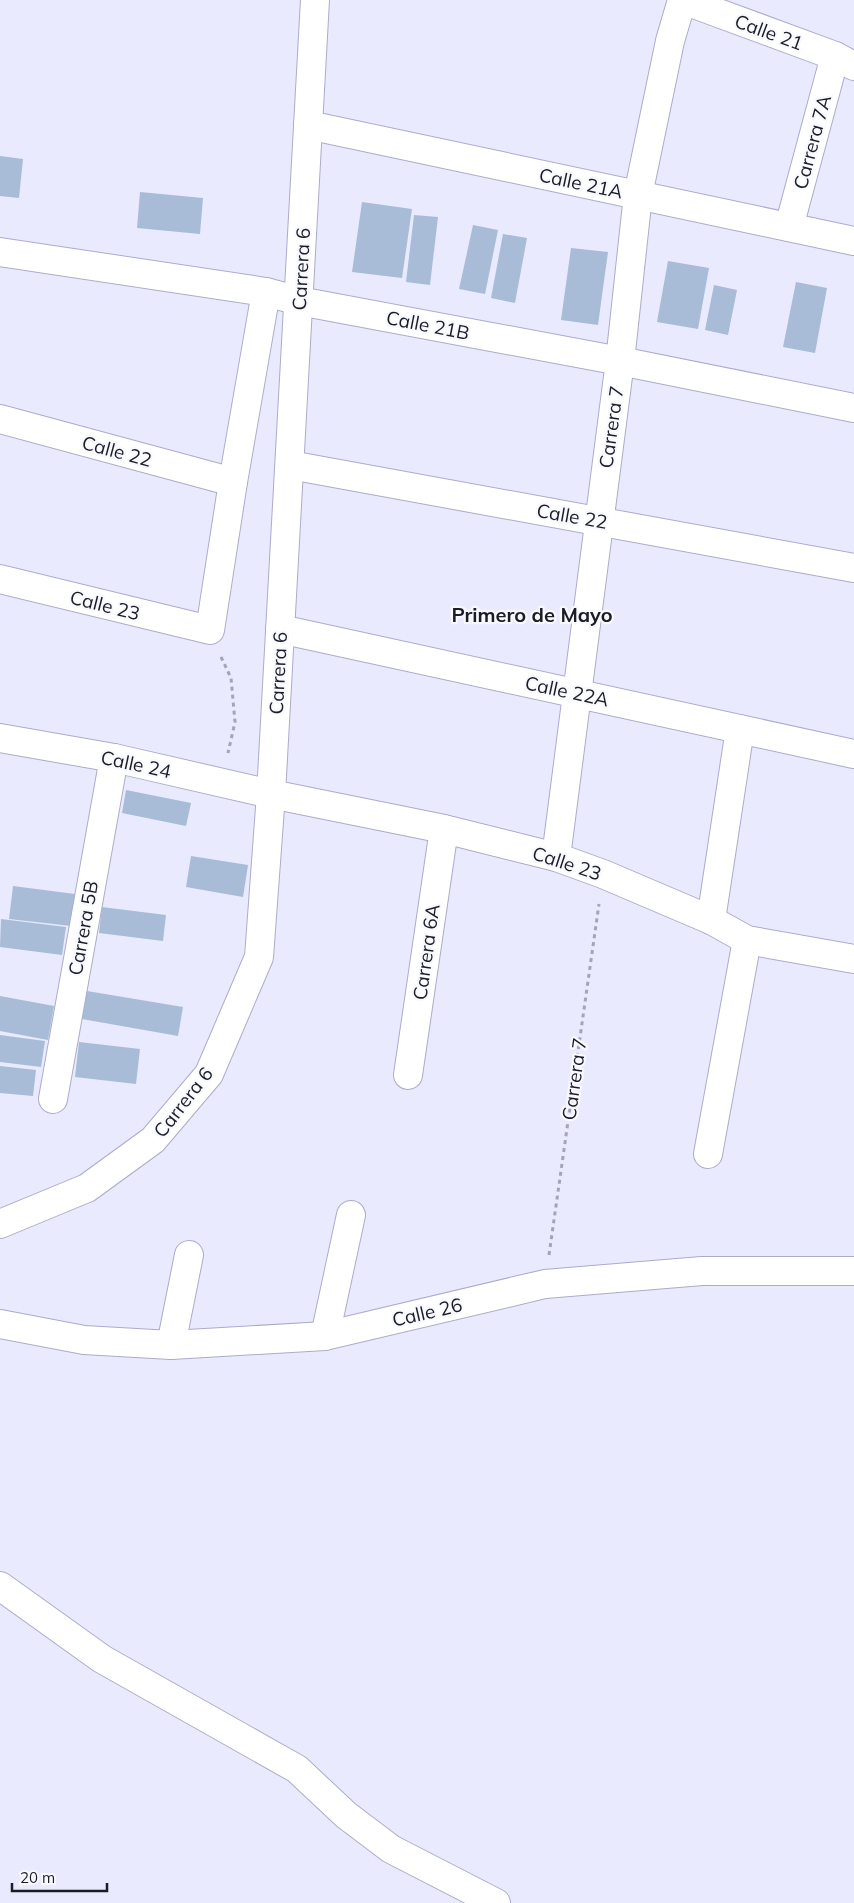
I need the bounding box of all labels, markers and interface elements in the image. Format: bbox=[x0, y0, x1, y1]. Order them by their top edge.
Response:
street label: Calle 21 bbox=[731, 9, 807, 55]
street label: Carrera 7A bbox=[788, 92, 836, 192]
street label: Calle 21A bbox=[537, 162, 625, 204]
street label: Carrera 6 bbox=[287, 227, 315, 311]
street label: Calle 21B bbox=[384, 305, 472, 345]
street label: Carrera 7 bbox=[593, 384, 629, 470]
street label: Calle 22 bbox=[79, 430, 155, 472]
street label: Calle 22 bbox=[535, 498, 609, 534]
street label: Calle 23 bbox=[68, 585, 142, 625]
district label: Primero de Mayo bbox=[451, 602, 613, 627]
street label: Carrera 6 bbox=[264, 631, 292, 715]
street label: Calle 22A bbox=[523, 670, 611, 712]
street label: Calle 24 bbox=[99, 745, 173, 783]
street label: Calle 23 bbox=[529, 841, 605, 885]
street label: Carrera 5B bbox=[63, 879, 103, 977]
street label: Carrera 6A bbox=[407, 902, 445, 1002]
street label: Carrera 7 bbox=[556, 1036, 592, 1122]
street label: Carrera 6 bbox=[148, 1062, 218, 1142]
street label: Calle 26 bbox=[390, 1292, 464, 1332]
scale bar bbox=[12, 1860, 108, 1892]
text: 20 m bbox=[20, 1868, 55, 1887]

